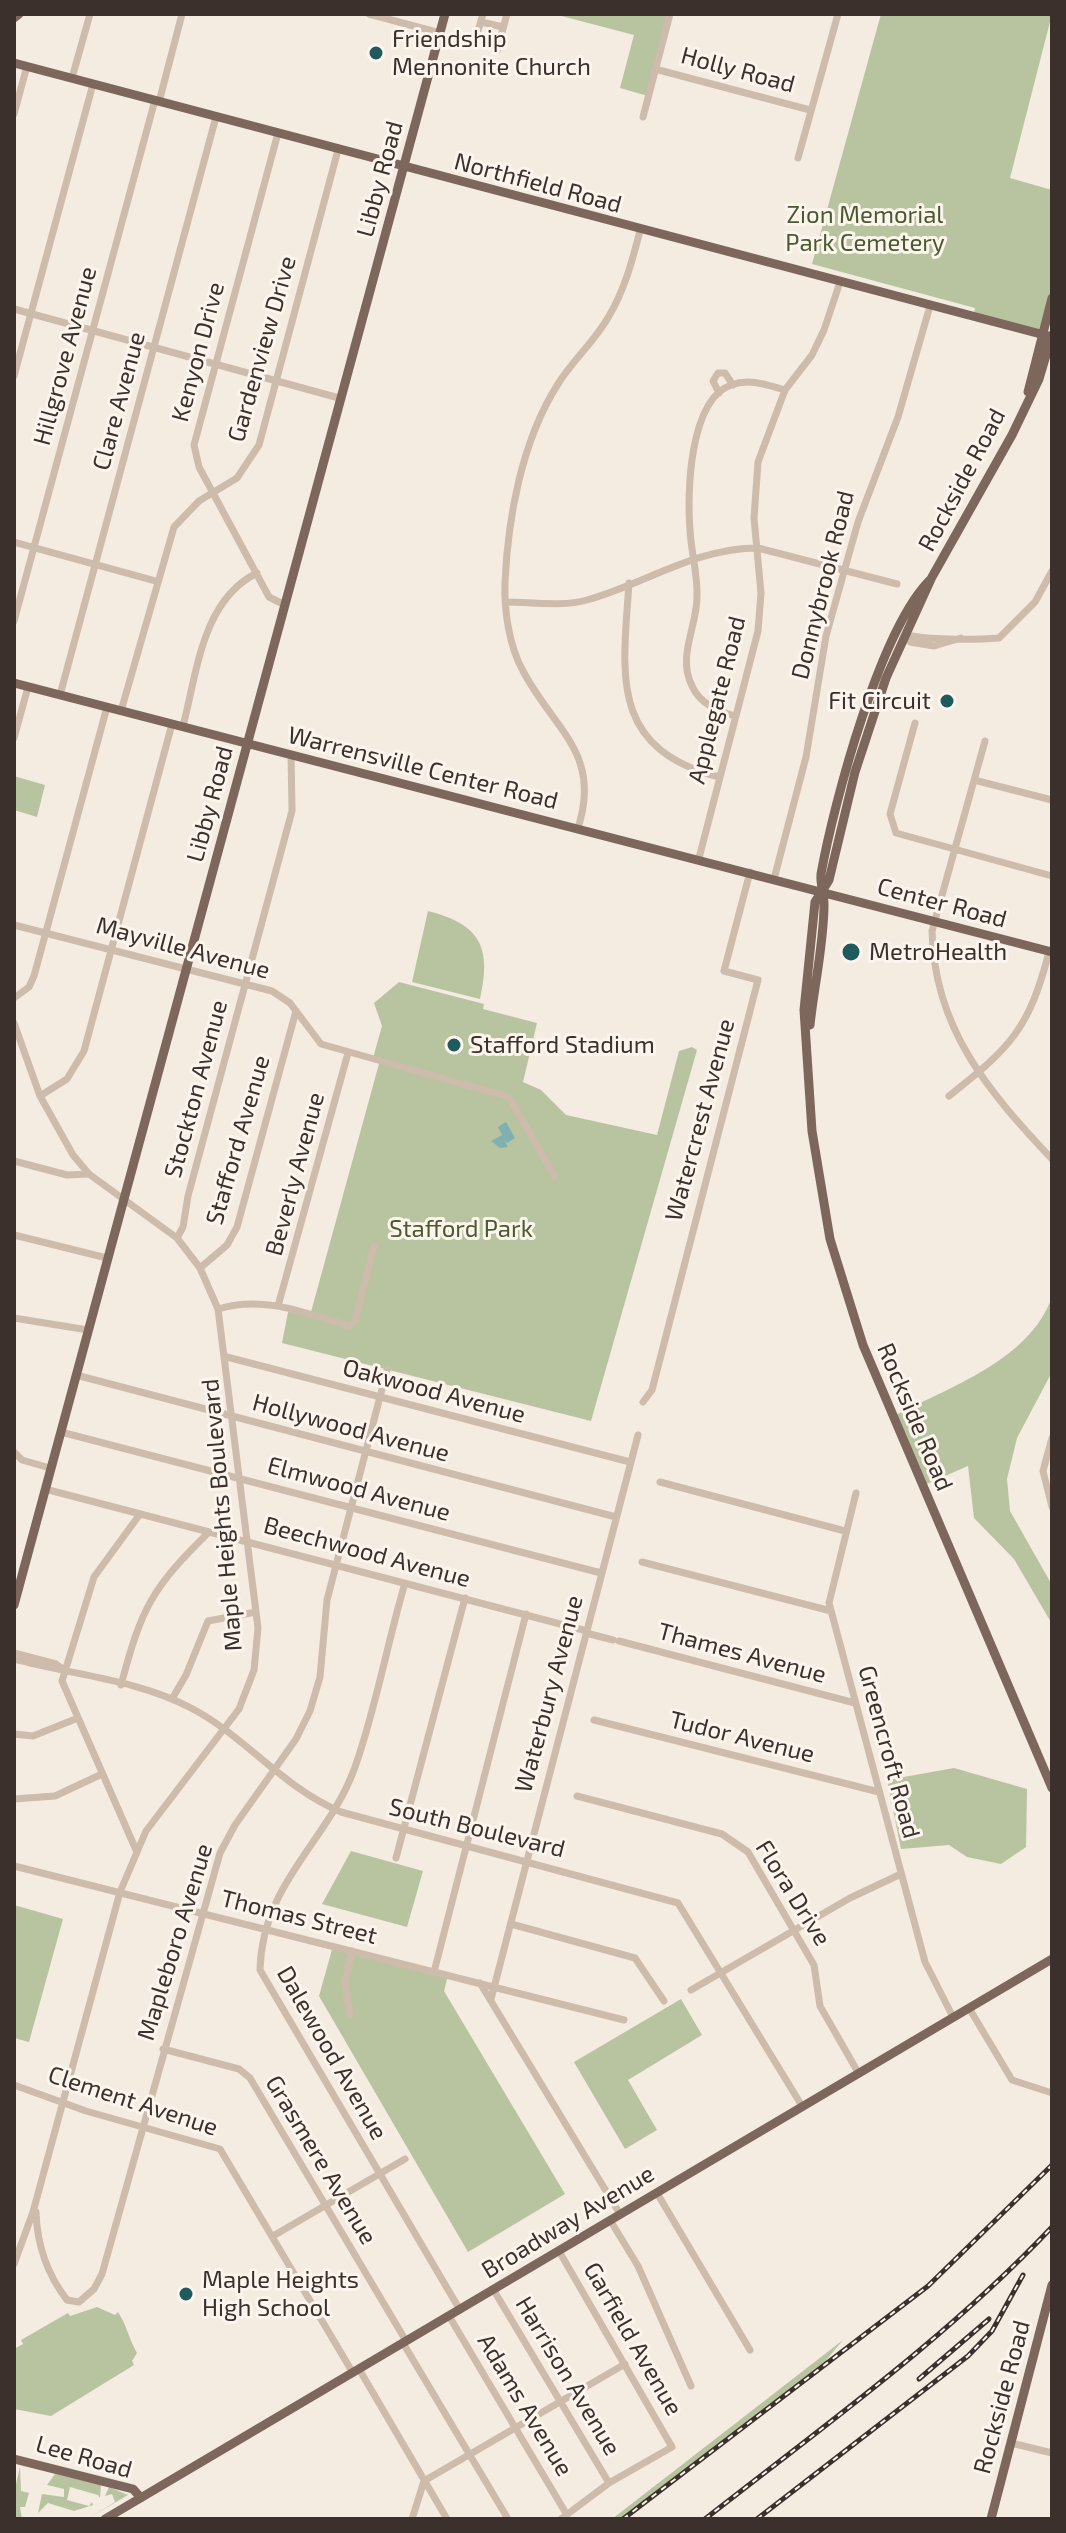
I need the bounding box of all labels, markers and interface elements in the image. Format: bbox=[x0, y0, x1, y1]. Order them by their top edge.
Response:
place label: Friendship Mennonite Church bbox=[392, 25, 591, 81]
street label: Holly Road bbox=[678, 41, 798, 99]
marker: Friendship Mennonite Church bbox=[367, 44, 385, 62]
street label: Libby Road bbox=[351, 118, 409, 240]
street label: Northfield Road bbox=[451, 147, 625, 219]
park label: Zion Memorial Park Cemetery bbox=[785, 201, 945, 257]
street label: Gardenview Drive bbox=[222, 253, 302, 445]
street label: Hillgrove Avenue bbox=[27, 264, 103, 448]
street label: Kenyon Drive bbox=[166, 279, 230, 425]
street label: Clare Avenue bbox=[87, 329, 151, 473]
street label: Rockside Road bbox=[912, 404, 1012, 556]
street label: Donnybrook Road bbox=[786, 488, 860, 682]
street label: Applegate Road bbox=[682, 613, 752, 787]
place label: Fit Circuit bbox=[828, 687, 931, 715]
marker: Fit Circuit bbox=[938, 692, 956, 710]
street label: Warrensville Center Road bbox=[285, 720, 561, 816]
street label: Libby Road bbox=[181, 743, 239, 865]
street label: Center Road bbox=[874, 872, 1010, 934]
street label: Mayville Avenue bbox=[93, 911, 273, 985]
place label: MetroHealth bbox=[869, 938, 1007, 966]
marker: MetroHealth bbox=[840, 941, 862, 963]
street label: Stockton Avenue bbox=[158, 997, 234, 1181]
street label: Watercrest Avenue bbox=[659, 1016, 741, 1224]
place label: Stafford Stadium bbox=[470, 1031, 655, 1059]
marker: Stafford Stadium bbox=[445, 1036, 463, 1054]
street label: Stafford Avenue bbox=[200, 1052, 276, 1228]
street label: Beverly Avenue bbox=[259, 1089, 331, 1259]
park label: Stafford Park bbox=[389, 1215, 533, 1243]
street label: Rockside Road bbox=[871, 1339, 959, 1495]
street label: Oakwood Avenue bbox=[340, 1353, 528, 1429]
street label: Maple Heights Boulevard bbox=[196, 1378, 248, 1652]
street label: Hollywood Avenue bbox=[249, 1388, 453, 1468]
street label: Elmwood Avenue bbox=[264, 1451, 454, 1527]
street label: Beechwood Avenue bbox=[260, 1511, 474, 1593]
street label: Waterbury Avenue bbox=[509, 1592, 589, 1796]
street label: Thames Avenue bbox=[655, 1617, 829, 1689]
street label: Greencroft Road bbox=[852, 1662, 926, 1842]
street label: Tudor Avenue bbox=[667, 1705, 817, 1769]
street label: South Boulevard bbox=[386, 1792, 568, 1864]
street label: Flora Drive bbox=[749, 1835, 837, 1951]
street label: Mapleboro Avenue bbox=[131, 1840, 219, 2044]
street label: Thomas Street bbox=[218, 1884, 380, 1950]
street label: Dalewood Avenue bbox=[271, 1961, 393, 2145]
street label: Clement Avenue bbox=[45, 2060, 221, 2142]
street label: Grasmere Avenue bbox=[259, 2070, 383, 2250]
street label: Broadway Avenue bbox=[477, 2159, 659, 2285]
street label: Garfield Avenue bbox=[578, 2257, 688, 2421]
place label: Maple Heights High School bbox=[202, 2266, 359, 2322]
marker: Maple Heights High School bbox=[177, 2285, 195, 2303]
street label: Harrison Avenue bbox=[509, 2291, 627, 2461]
street label: Rockside Road bbox=[968, 2317, 1036, 2477]
street label: Adams Avenue bbox=[471, 2329, 579, 2481]
street label: Lee Road bbox=[33, 2430, 135, 2484]

